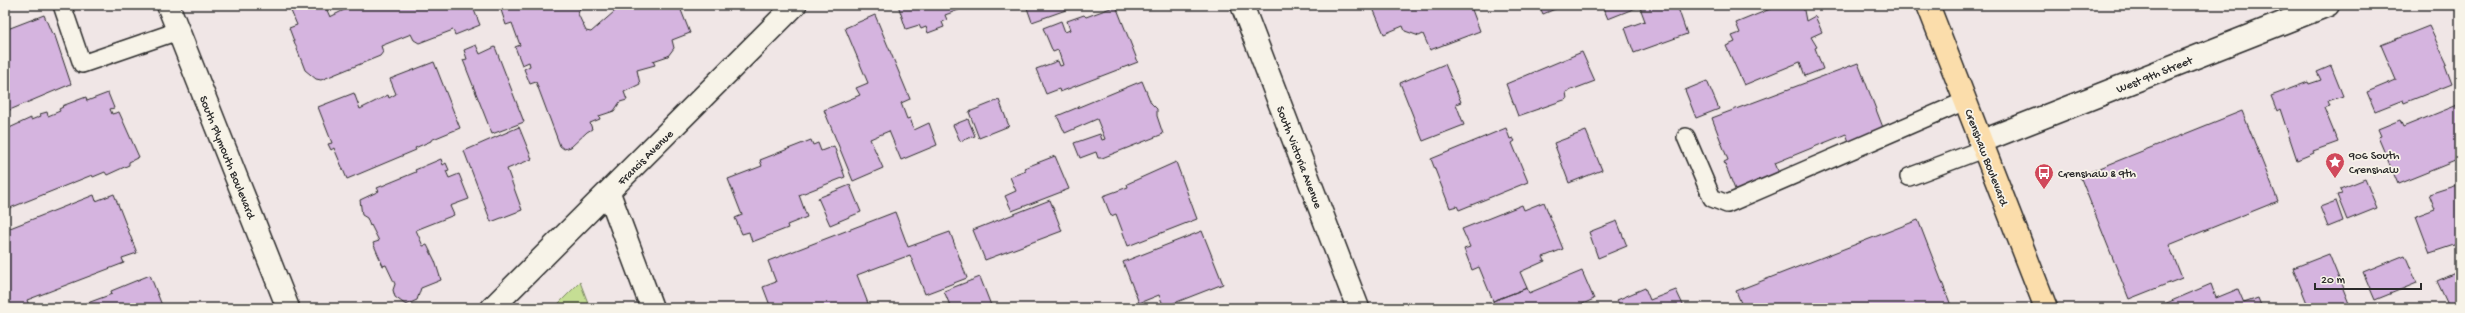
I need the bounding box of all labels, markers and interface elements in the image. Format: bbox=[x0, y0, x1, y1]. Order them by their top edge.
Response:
street label: West 9th Street bbox=[2115, 54, 2196, 97]
street label: South Plymouth Boulevard bbox=[195, 94, 258, 222]
street label: South Victoria Avenue bbox=[1272, 105, 1324, 212]
street label: Crenshaw Boulevard bbox=[1960, 107, 2010, 209]
street label: Francis Avenue bbox=[615, 127, 678, 190]
place label: 906 South Crenshaw bbox=[2348, 150, 2400, 178]
place icon: 906 South Crenshaw bbox=[2324, 151, 2346, 179]
bus stop icon: Crenshaw & 9th bbox=[2033, 162, 2055, 190]
place label: Crenshaw & 9th bbox=[2058, 168, 2137, 182]
scale bar bbox=[2315, 265, 2421, 291]
text: 20 m bbox=[2321, 274, 2346, 288]

